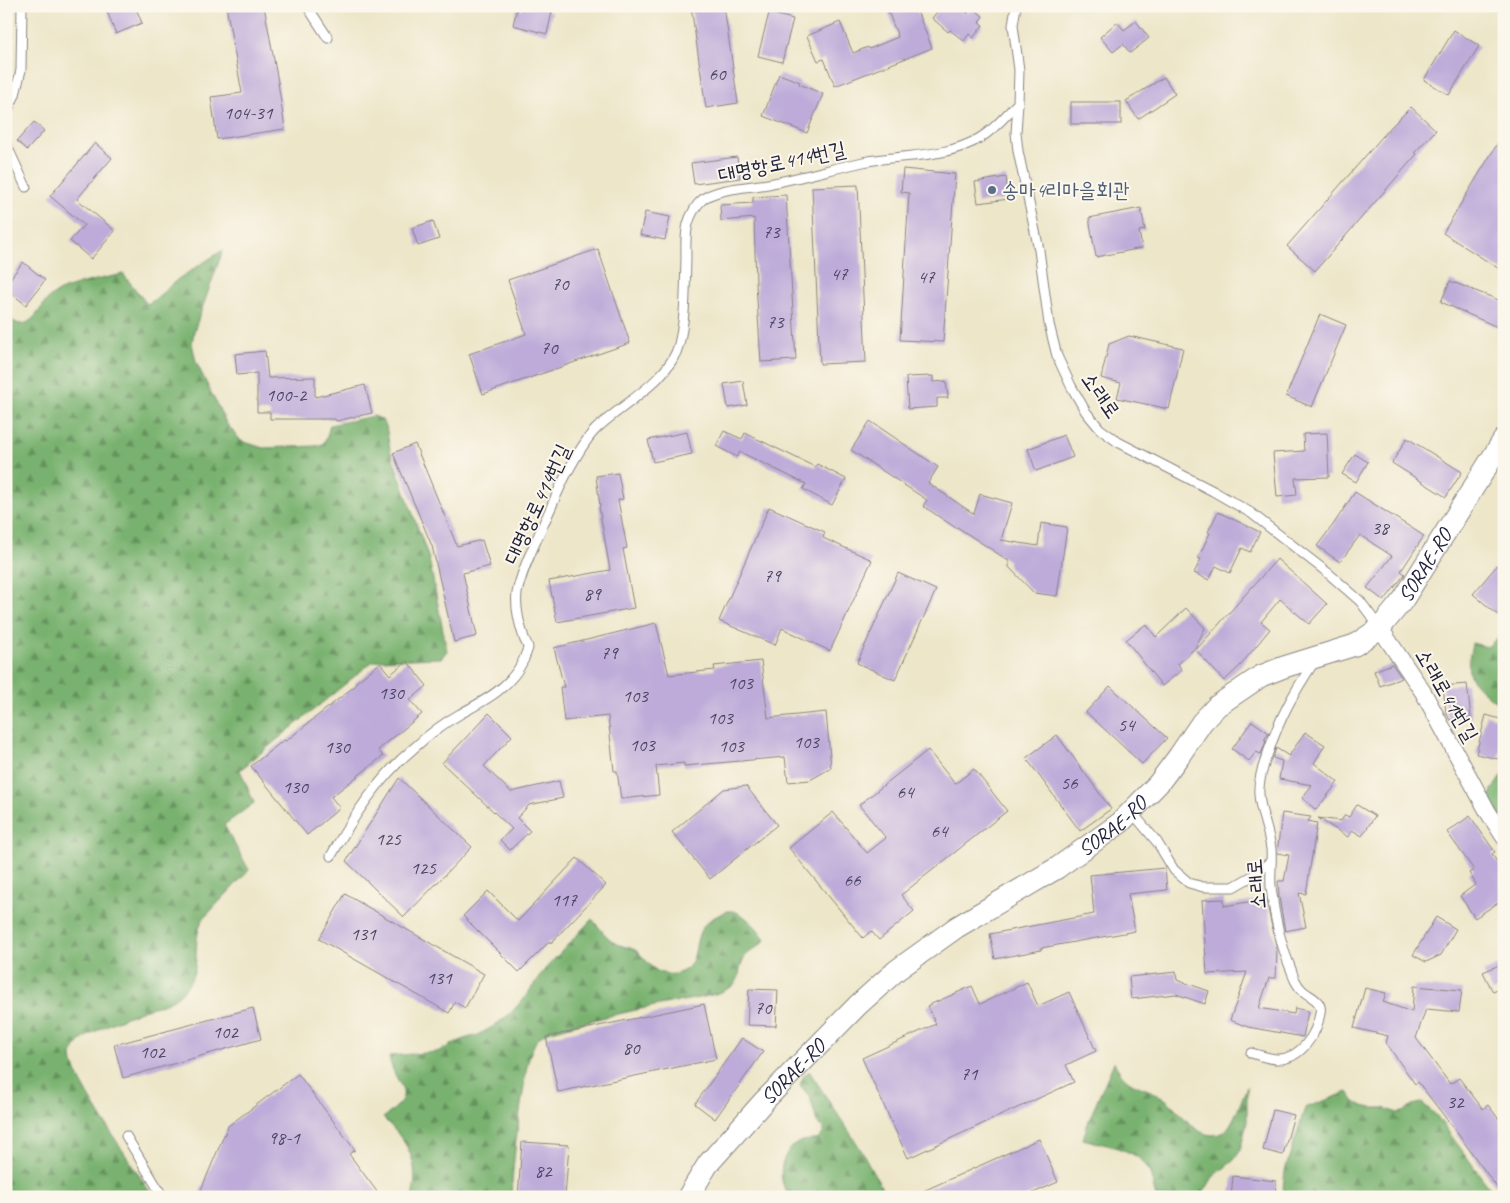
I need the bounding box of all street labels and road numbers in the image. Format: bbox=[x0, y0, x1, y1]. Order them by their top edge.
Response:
street label: 대명항로414번길 bbox=[716, 136, 848, 188]
street label: 소래로 bbox=[1076, 367, 1126, 423]
street label: 대명항로414번길 bbox=[498, 440, 576, 568]
street label: SORAE-RO bbox=[1392, 522, 1459, 607]
street label: 소래로41번길 bbox=[1410, 644, 1484, 746]
street label: SORAE-RO bbox=[1073, 789, 1154, 862]
street label: 소래로 bbox=[1241, 858, 1271, 910]
street label: SORAE-RO bbox=[755, 1032, 832, 1110]

